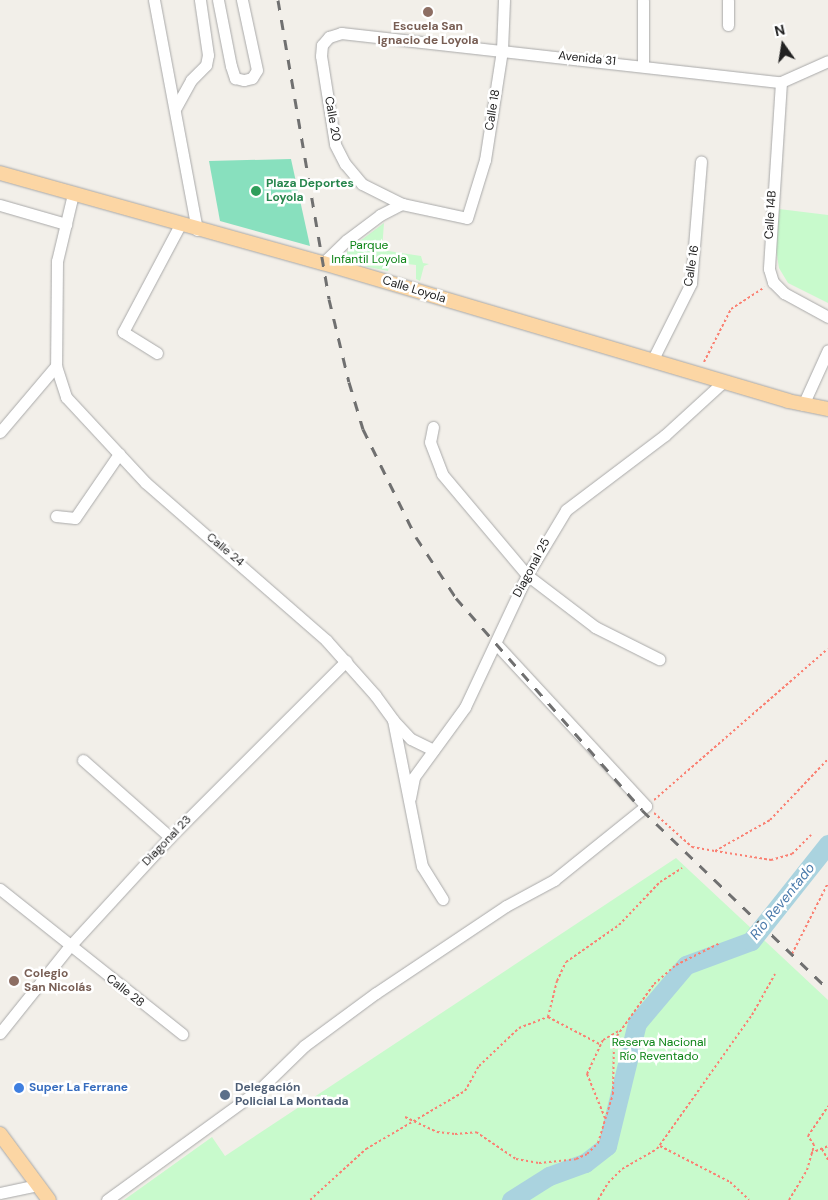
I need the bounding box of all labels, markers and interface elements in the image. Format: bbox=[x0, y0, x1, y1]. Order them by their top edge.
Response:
marker: Escuela San Ignacio de Loyola bbox=[422, 6, 434, 18]
place label: Escuela San Ignacio de Loyola bbox=[378, 20, 478, 48]
north arrow bbox=[758, 20, 808, 70]
text: N bbox=[773, 20, 787, 40]
street label: Avenida 31 bbox=[557, 49, 617, 69]
street label: Calle 18 bbox=[483, 88, 503, 132]
street label: Calle 20 bbox=[321, 95, 343, 143]
place label: Plaza Deportes Loyola bbox=[266, 177, 354, 205]
marker: Plaza Deportes Loyola bbox=[250, 185, 262, 197]
street label: Calle 14B bbox=[762, 190, 780, 240]
park label: Parque Infantil Loyola bbox=[331, 239, 407, 267]
street label: Calle 16 bbox=[682, 244, 702, 288]
street label: Calle Loyola bbox=[381, 274, 447, 306]
street label: Calle 24 bbox=[203, 530, 247, 570]
street label: Diagonal 25 bbox=[510, 536, 554, 600]
street label: Diagonal 23 bbox=[139, 813, 195, 869]
water label: Rio Reventado bbox=[746, 859, 818, 943]
place label: Colegio San Nicolás bbox=[24, 967, 92, 995]
street label: Calle 28 bbox=[103, 972, 147, 1010]
marker: Colegio San Nicolás bbox=[8, 975, 20, 987]
park label: Reserva Nacional Río Reventado bbox=[612, 1036, 706, 1064]
place label: Super La Ferrane bbox=[29, 1081, 128, 1095]
place label: Delegación Policial La Montada bbox=[235, 1081, 349, 1109]
marker: Super La Ferrane bbox=[13, 1082, 25, 1094]
marker: Delegación Policial La Montada bbox=[219, 1089, 231, 1101]

